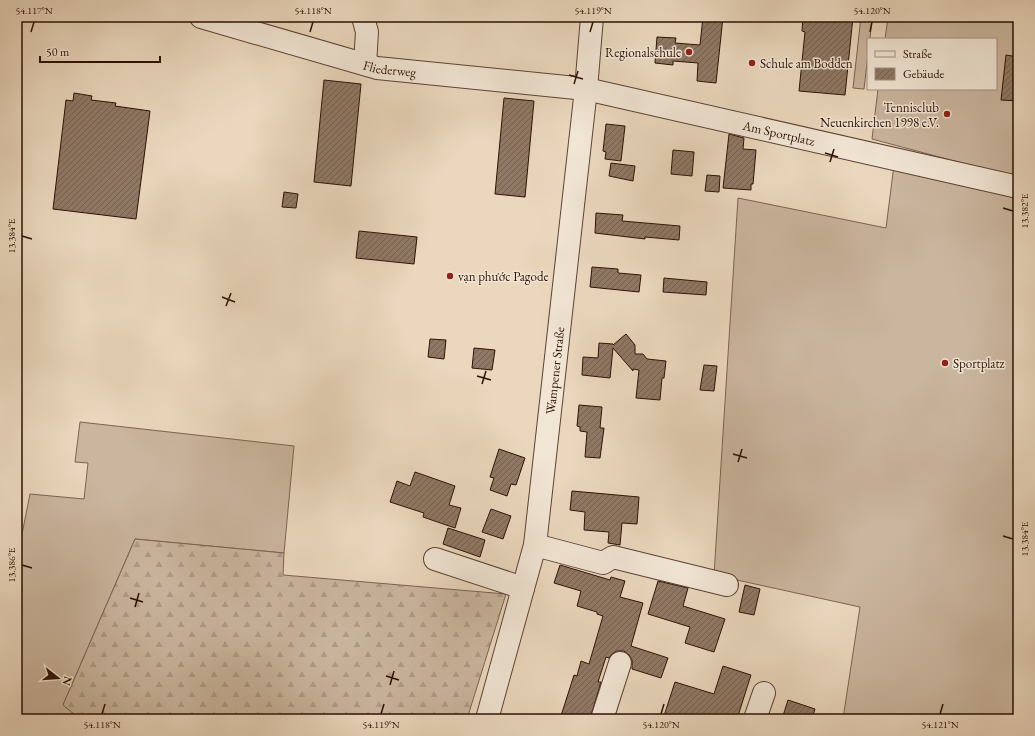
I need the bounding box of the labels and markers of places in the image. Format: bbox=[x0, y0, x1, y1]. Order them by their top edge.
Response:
place label: Regionalschule bbox=[605, 44, 681, 61]
marker: Regionalschule bbox=[684, 47, 694, 57]
place label: Schule am Bodden bbox=[760, 55, 853, 72]
marker: Schule am Bodden bbox=[747, 58, 757, 68]
place label: Tennisclub Neuenkirchen 1998 e.V. bbox=[820, 99, 939, 131]
marker: Tennisclub Neuenkirchen 1998 e.V. bbox=[942, 109, 952, 119]
place label: vạn phước Pagode bbox=[458, 268, 549, 285]
marker: vạn phước Pagode bbox=[445, 271, 455, 281]
place label: Sportplatz bbox=[953, 355, 1005, 372]
marker: Sportplatz bbox=[940, 358, 950, 368]

